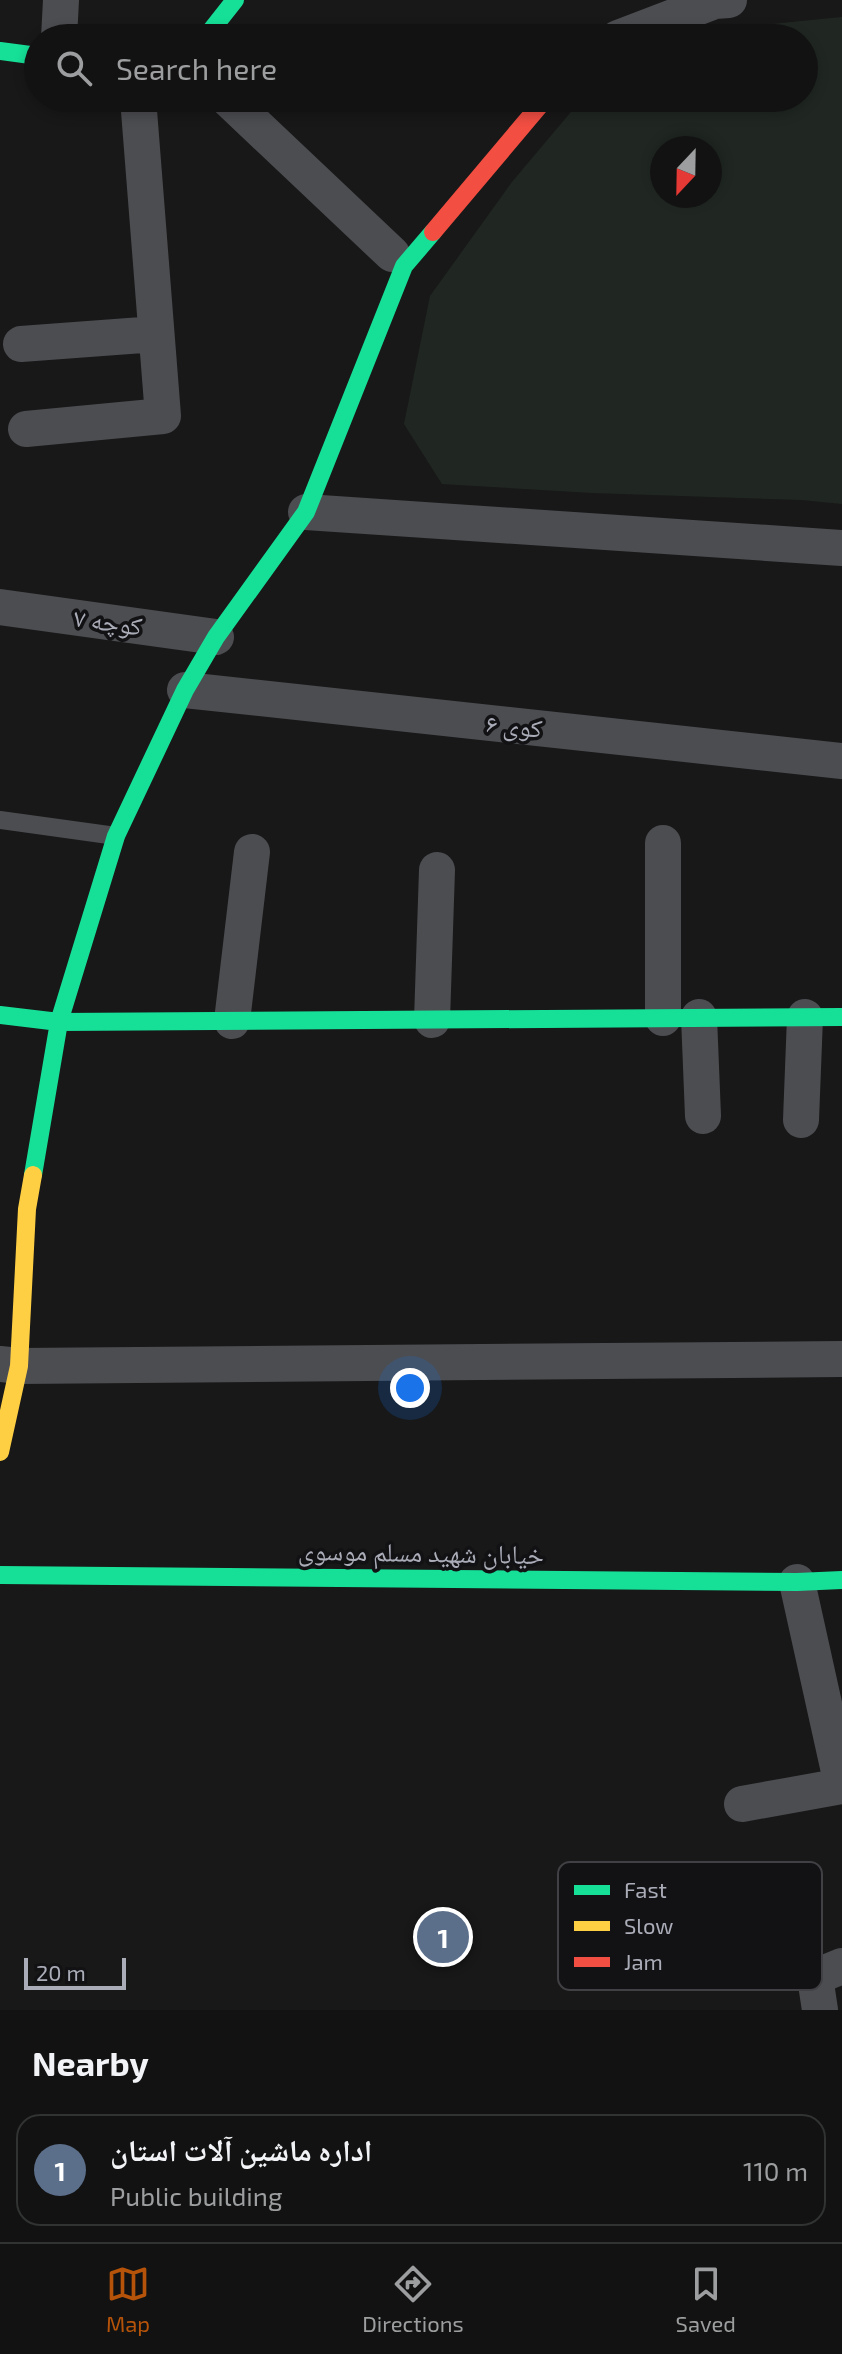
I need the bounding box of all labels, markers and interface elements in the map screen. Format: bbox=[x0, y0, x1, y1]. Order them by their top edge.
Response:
search box bbox=[24, 24, 818, 112]
icon: search bbox=[52, 46, 96, 90]
text: Search here bbox=[116, 50, 277, 86]
north arrow bbox=[650, 136, 722, 208]
street label: کوچه ۷ bbox=[72, 600, 145, 642]
street label: کوی ۶ bbox=[484, 706, 544, 745]
your location bbox=[390, 1368, 430, 1408]
street label: خیابان شهید مسلم موسوی bbox=[298, 1534, 544, 1572]
legend bbox=[558, 1862, 822, 1990]
text: Fast bbox=[624, 1876, 667, 1902]
pin: 1 bbox=[417, 1907, 469, 1967]
text: Slow bbox=[624, 1912, 673, 1938]
text: Jam bbox=[624, 1948, 663, 1974]
scale bar bbox=[24, 1954, 126, 1990]
text: 20 m bbox=[36, 1959, 86, 1985]
text: Nearby bbox=[32, 2042, 149, 2083]
text: اداره ماشین آلات استان bbox=[110, 2131, 372, 2167]
text: 1 bbox=[54, 2155, 66, 2186]
text: 110 m bbox=[743, 2155, 808, 2186]
text: Public building bbox=[110, 2180, 282, 2211]
tab: Map bbox=[106, 2262, 150, 2336]
tab: Directions bbox=[362, 2262, 464, 2336]
tab: Saved bbox=[676, 2262, 736, 2336]

